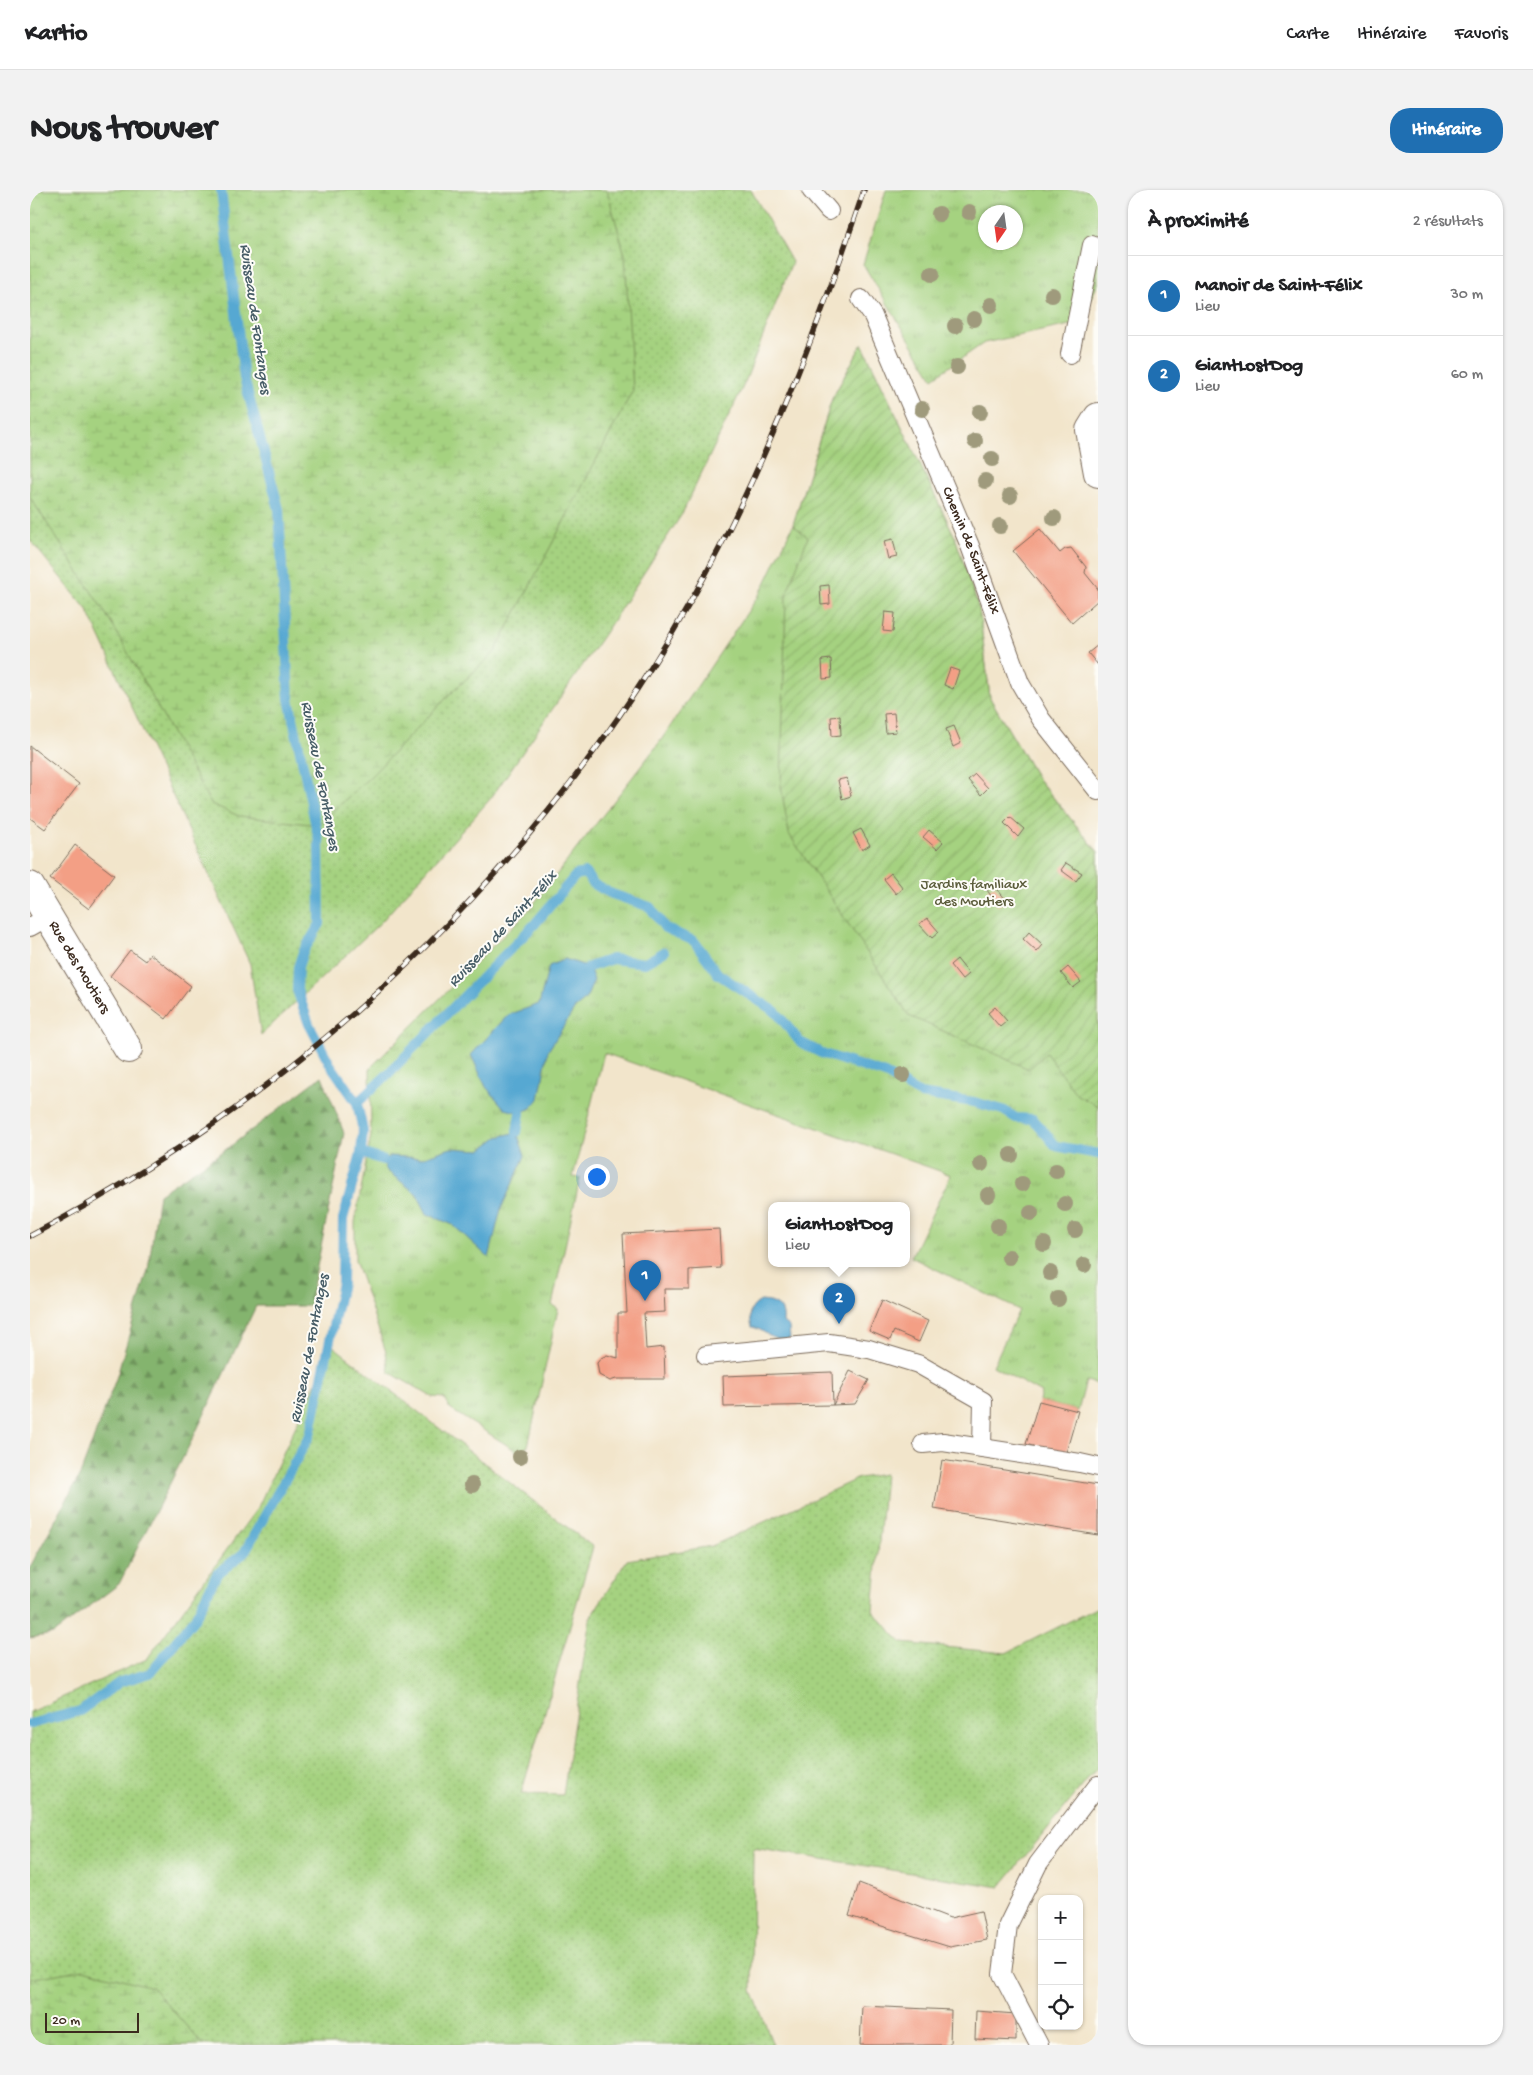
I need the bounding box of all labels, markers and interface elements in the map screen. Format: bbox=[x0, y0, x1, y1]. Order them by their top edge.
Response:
text: Kartio bbox=[25, 20, 88, 49]
text: Carte bbox=[1286, 24, 1329, 45]
text: Itinéraire bbox=[1357, 24, 1427, 45]
text: Favoris bbox=[1455, 24, 1508, 45]
button: Itinéraire bbox=[1390, 108, 1503, 153]
text: Nous trouver bbox=[30, 110, 216, 151]
north arrow bbox=[978, 205, 1023, 250]
text: À proximité bbox=[1148, 210, 1249, 235]
text: 2 résultats bbox=[1413, 213, 1483, 232]
water label: Ruisseau de Fontanges bbox=[234, 243, 274, 397]
text: Manoir de Saint-Félix bbox=[1195, 275, 1362, 298]
text: 1 bbox=[1161, 286, 1167, 305]
text: 30 m bbox=[1450, 286, 1483, 305]
text: Lieu bbox=[1195, 298, 1220, 317]
text: GiantLostDog bbox=[1195, 355, 1303, 378]
text: 2 bbox=[1160, 366, 1168, 385]
text: 60 m bbox=[1451, 366, 1483, 385]
text: Lieu bbox=[1195, 378, 1220, 397]
street label: Chemin de Saint-Félix bbox=[937, 484, 1003, 617]
water label: Ruisseau de Fontanges bbox=[295, 700, 343, 854]
water label: Ruisseau de Saint-Félix bbox=[445, 867, 564, 992]
park label: Jardins familiaux des Moutiers bbox=[921, 876, 1027, 911]
street label: Rue des Moutiers bbox=[44, 918, 114, 1017]
your location bbox=[584, 1164, 610, 1190]
popup bbox=[768, 1202, 910, 1267]
text: GiantLostDog bbox=[785, 1214, 893, 1237]
text: Lieu bbox=[785, 1237, 810, 1256]
pin: 1 bbox=[629, 1260, 661, 1301]
water label: Ruisseau de Fontanges bbox=[287, 1271, 335, 1425]
pin: 2 bbox=[823, 1283, 855, 1324]
map controls bbox=[1038, 1895, 1083, 2030]
button: + bbox=[1038, 1895, 1083, 1940]
button: − bbox=[1038, 1940, 1083, 1985]
button: locate bbox=[1038, 1985, 1083, 2030]
scale bar bbox=[45, 2010, 139, 2033]
text: 20 m bbox=[52, 2013, 80, 2030]

